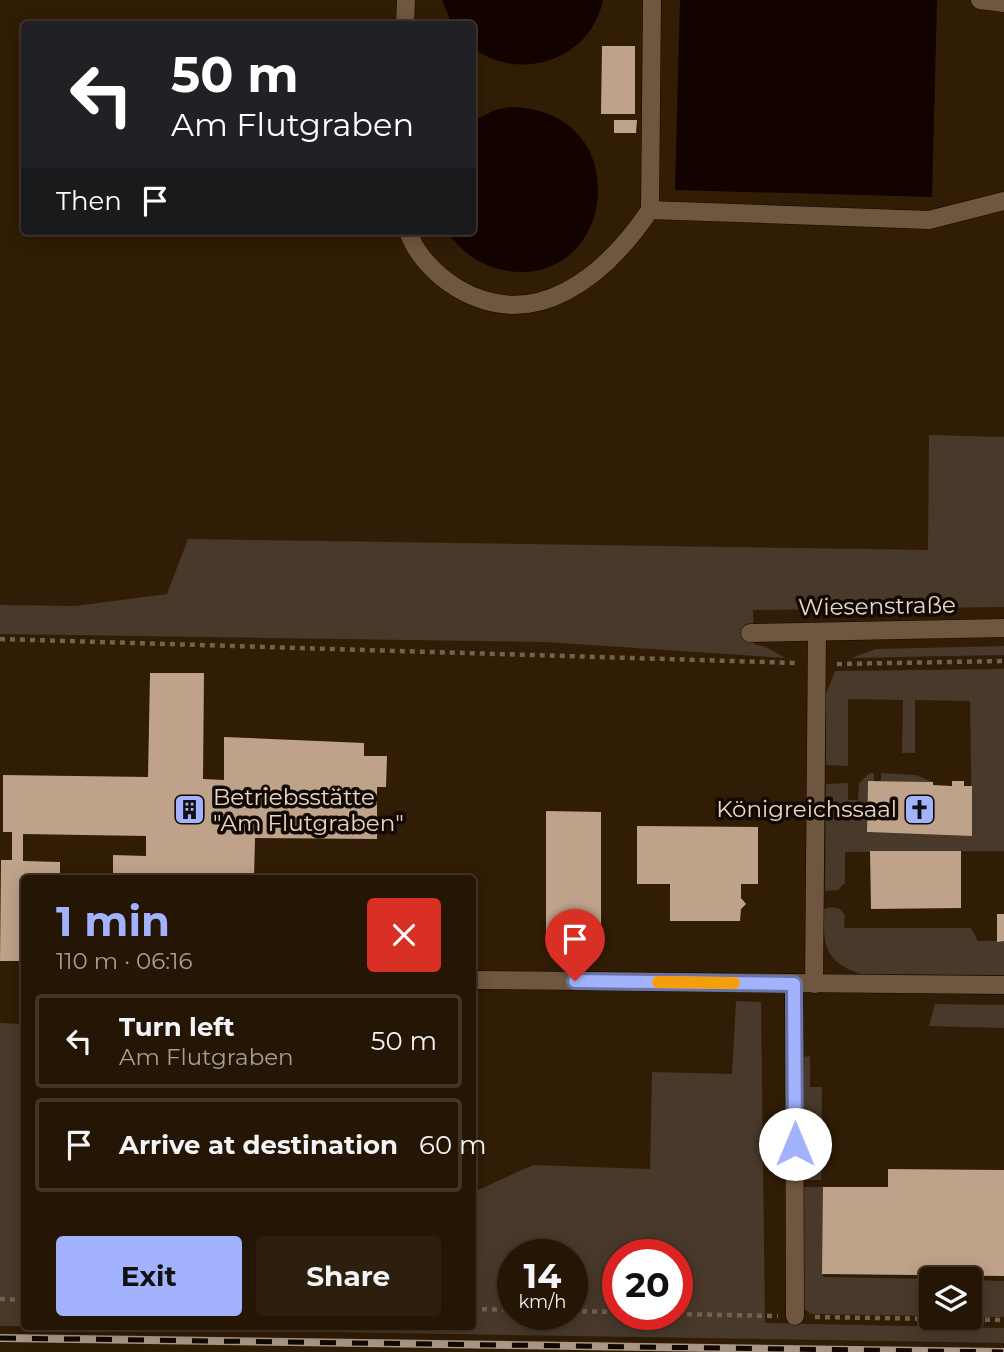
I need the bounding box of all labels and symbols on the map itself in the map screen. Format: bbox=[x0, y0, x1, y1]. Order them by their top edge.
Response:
street label: Wiesenstraße bbox=[798, 591, 956, 621]
place label: Betriebsstätte "Am Flutgraben" bbox=[213, 783, 404, 837]
church icon: Königreichssaal bbox=[903, 792, 937, 826]
building icon: Betriebsstätte "Am Flutgraben" bbox=[173, 793, 207, 827]
place label: Königreichssaal bbox=[716, 795, 897, 823]
pin bbox=[545, 909, 605, 981]
position arrow bbox=[758, 1107, 832, 1181]
speed limit sign: 20 bbox=[602, 1239, 693, 1330]

